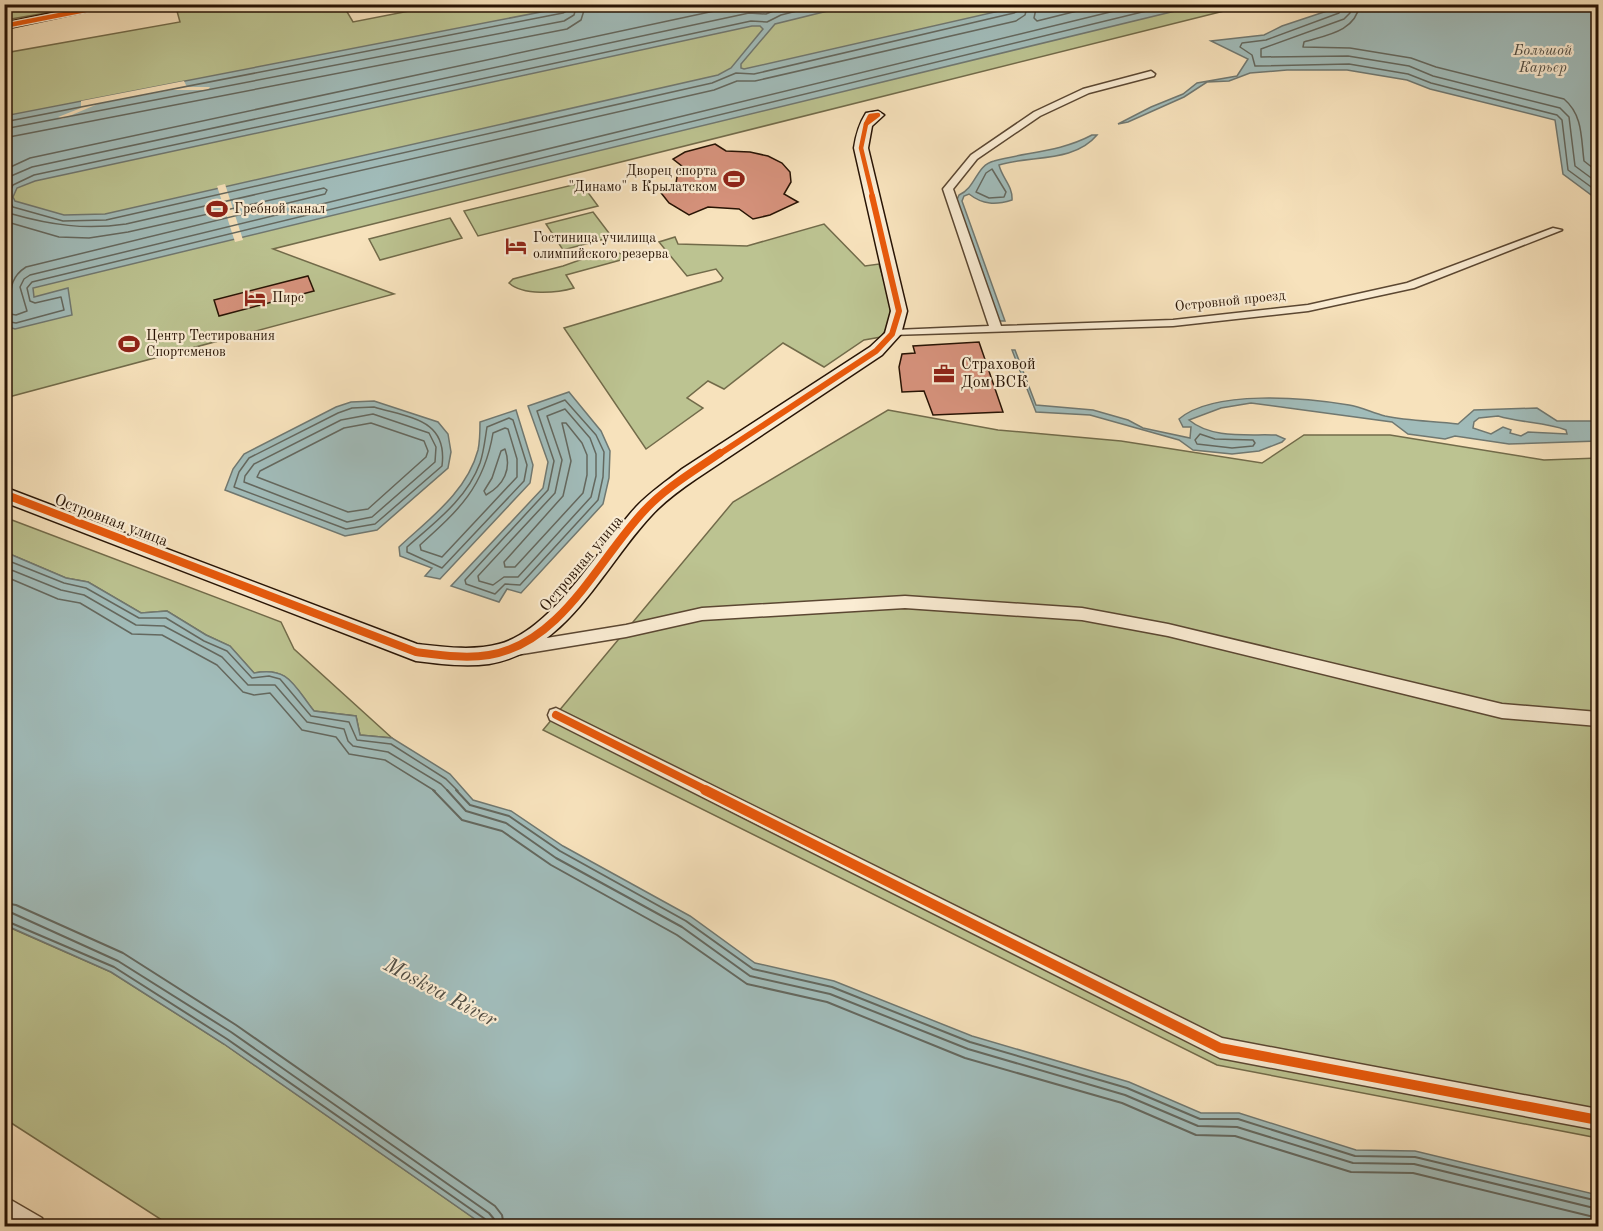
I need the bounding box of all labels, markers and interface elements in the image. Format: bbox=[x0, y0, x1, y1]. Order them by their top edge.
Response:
water label: Большой Карьер bbox=[1513, 44, 1573, 76]
place label: Дворец спорта "Динамо" в Крылатском bbox=[569, 164, 717, 194]
sports icon: Дворец спорта "Динамо" в Крылатском bbox=[722, 167, 746, 191]
sports icon: Гребной канал bbox=[205, 197, 229, 221]
place label: Гребной канал bbox=[234, 202, 325, 216]
place label: Гостиница училища олимпийского резерва bbox=[533, 231, 669, 261]
hotel icon: Гостиница училища олимпийского резерва bbox=[504, 234, 528, 258]
hotel icon: Пирс bbox=[243, 286, 267, 310]
street label: Островной проезд bbox=[1174, 288, 1286, 314]
place label: Пирс bbox=[272, 291, 304, 305]
place label: Центр Тестирования Спортсменов bbox=[146, 329, 275, 359]
sports icon: Центр Тестирования Спортсменов bbox=[117, 332, 141, 356]
place label: Страховой Дом ВСК bbox=[961, 357, 1036, 391]
office icon: Страховой Дом ВСК bbox=[932, 362, 956, 386]
street label: Островная улица bbox=[52, 492, 170, 550]
street label: Островная улица bbox=[537, 513, 627, 615]
water label: Moskva River bbox=[379, 954, 501, 1032]

